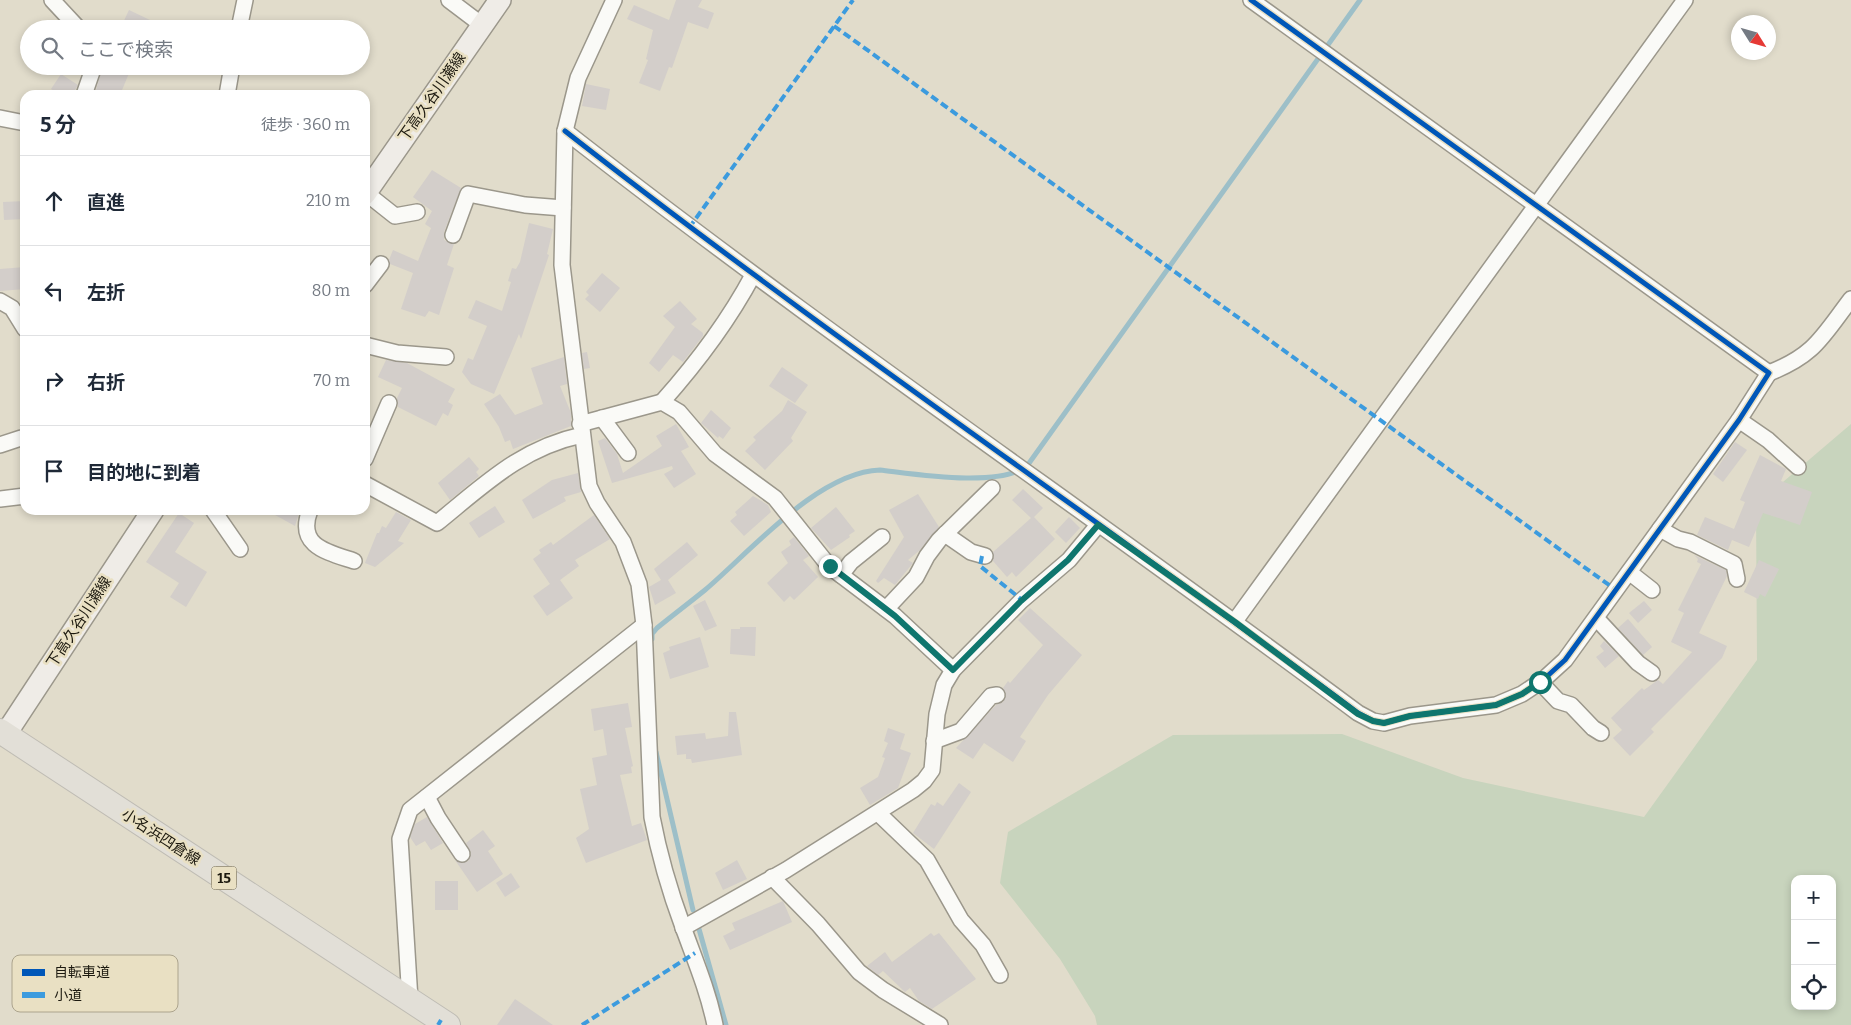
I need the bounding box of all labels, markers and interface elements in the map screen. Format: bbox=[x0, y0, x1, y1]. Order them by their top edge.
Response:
north arrow bbox=[1731, 15, 1776, 60]
search box bbox=[20, 20, 370, 75]
icon: search bbox=[38, 34, 66, 62]
text: ここで検索 bbox=[78, 38, 173, 61]
street label: 下高久谷川瀬線 bbox=[395, 49, 469, 145]
text: 5 分 bbox=[40, 112, 76, 138]
text: 徒歩 · 360 m bbox=[261, 115, 350, 134]
icon: ahead bbox=[40, 187, 68, 215]
text: 直進 bbox=[87, 191, 125, 214]
text: 210 m bbox=[306, 191, 350, 210]
icon: left bbox=[40, 277, 68, 305]
text: 左折 bbox=[87, 281, 125, 304]
text: 80 m bbox=[312, 281, 350, 300]
icon: right bbox=[40, 367, 68, 395]
text: 右折 bbox=[87, 371, 125, 394]
text: 70 m bbox=[314, 371, 350, 390]
icon: arrive bbox=[40, 457, 68, 485]
text: 目的地に到着 bbox=[87, 461, 201, 484]
route end bbox=[819, 555, 842, 578]
street label: 下高久谷川瀬線 bbox=[43, 573, 115, 671]
route start bbox=[1529, 671, 1552, 694]
street label: 小名浜四倉線 bbox=[118, 805, 204, 869]
road number: 15 bbox=[212, 866, 236, 890]
map controls bbox=[1791, 875, 1836, 1010]
button: + bbox=[1791, 875, 1836, 920]
button: − bbox=[1791, 920, 1836, 965]
legend bbox=[12, 955, 178, 1012]
text: 自転車道 bbox=[54, 964, 110, 981]
button: locate bbox=[1791, 965, 1836, 1010]
text: 小道 bbox=[54, 987, 82, 1004]

